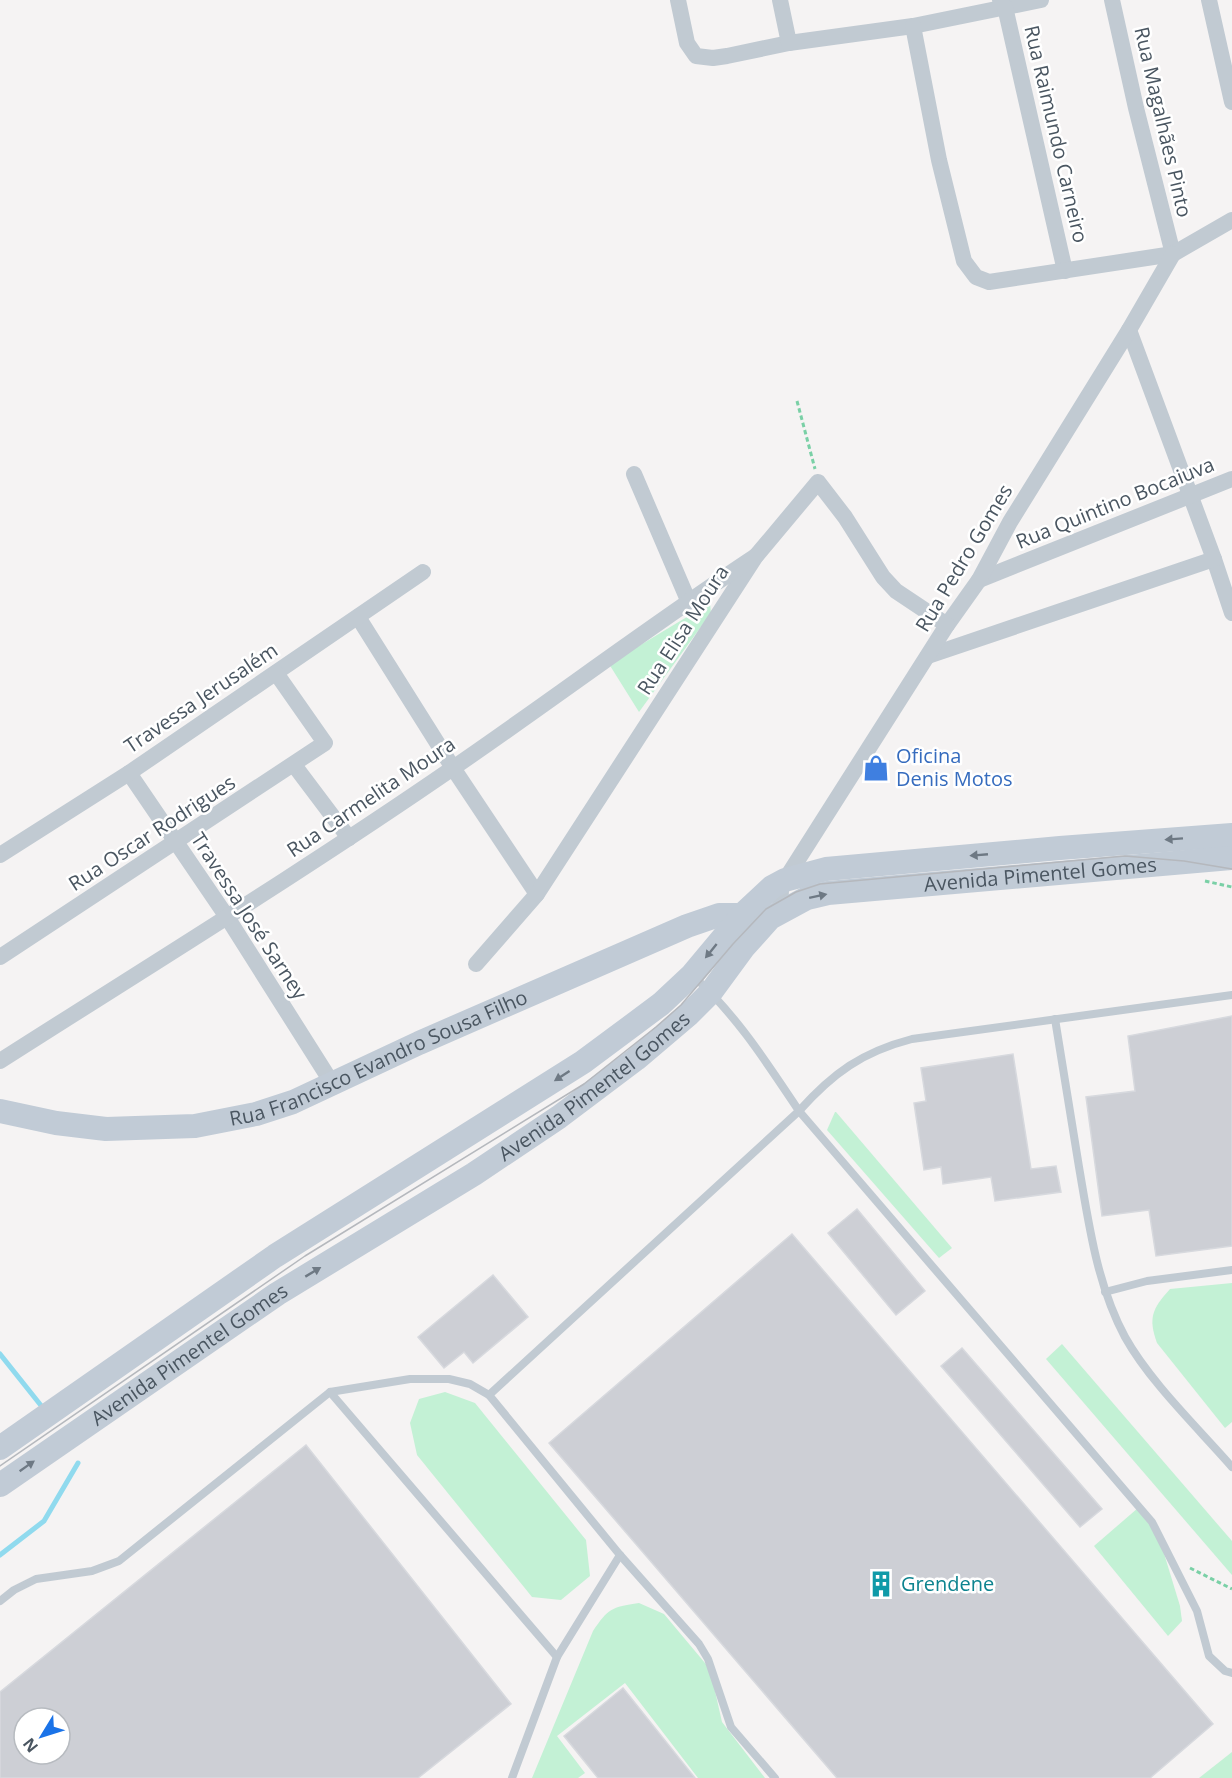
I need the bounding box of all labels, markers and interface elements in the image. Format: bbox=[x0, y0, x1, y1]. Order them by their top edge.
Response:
street label: Rua Raimundo Carneiro bbox=[1018, 22, 1095, 245]
street label: Rua Magalhães Pinto bbox=[1128, 24, 1199, 220]
street label: Rua Quintino Bocaiuva bbox=[1012, 450, 1218, 555]
street label: Rua Pedro Gomes bbox=[909, 479, 1018, 637]
street label: Rua Elisa Moura bbox=[631, 560, 735, 700]
street label: Travessa Jerusalém bbox=[119, 636, 283, 759]
street label: Rua Carmelita Moura bbox=[281, 730, 460, 863]
place label: Oficina Denis Motos bbox=[896, 742, 1013, 792]
shop icon: Oficina Denis Motos bbox=[861, 753, 891, 783]
street label: Rua Oscar Rodrigues bbox=[63, 768, 240, 897]
street label: Travessa José Sarney bbox=[185, 827, 314, 1005]
one-way arrow bbox=[1164, 834, 1183, 844]
one-way arrow bbox=[970, 850, 989, 860]
street label: Avenida Pimentel Gomes bbox=[923, 851, 1158, 898]
one-way arrow bbox=[809, 890, 827, 900]
one-way arrow bbox=[705, 943, 718, 958]
street label: Rua Francisco Evandro Sousa Filho bbox=[227, 983, 532, 1132]
street label: Avenida Pimentel Gomes bbox=[493, 1005, 695, 1167]
one-way arrow bbox=[554, 1070, 570, 1081]
one-way arrow bbox=[305, 1266, 321, 1277]
street label: Avenida Pimentel Gomes bbox=[85, 1277, 293, 1431]
one-way arrow bbox=[19, 1460, 35, 1472]
building icon: Grendene bbox=[866, 1569, 896, 1599]
place label: Grendene bbox=[901, 1570, 994, 1597]
north arrow bbox=[12, 1706, 72, 1766]
text: N bbox=[18, 1733, 43, 1757]

